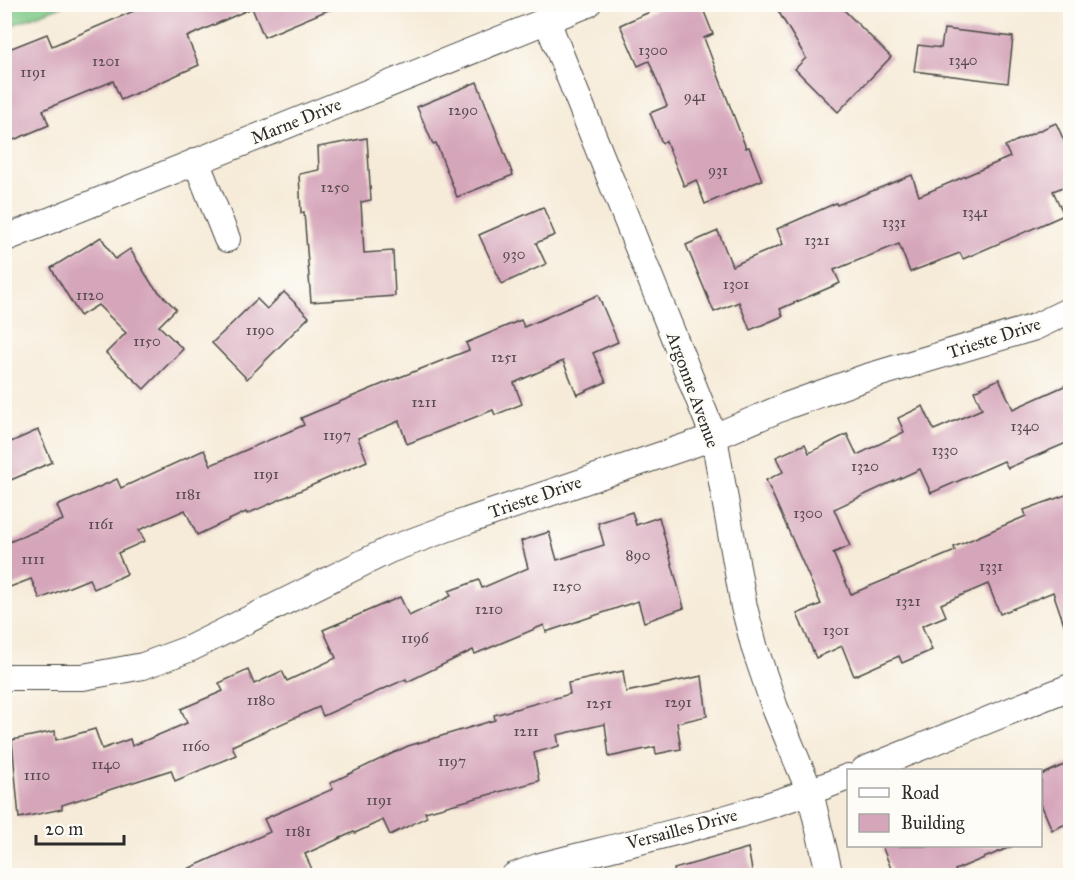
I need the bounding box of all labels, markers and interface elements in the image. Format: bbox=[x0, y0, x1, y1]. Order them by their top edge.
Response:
house number: 1300 bbox=[638, 41, 668, 59]
house number: 1340 bbox=[948, 51, 978, 69]
house number: 1201 bbox=[92, 52, 120, 70]
house number: 1191 bbox=[20, 63, 46, 81]
house number: 941 bbox=[684, 87, 706, 105]
street label: Marne Drive bbox=[248, 93, 344, 149]
house number: 1290 bbox=[448, 101, 478, 119]
house number: 931 bbox=[708, 161, 728, 179]
house number: 1250 bbox=[321, 178, 349, 196]
house number: 1341 bbox=[962, 203, 988, 221]
house number: 1331 bbox=[882, 213, 906, 231]
house number: 1321 bbox=[804, 231, 830, 249]
house number: 930 bbox=[503, 245, 525, 263]
house number: 1301 bbox=[723, 275, 749, 293]
house number: 1120 bbox=[76, 286, 104, 304]
street label: Trieste Drive bbox=[944, 313, 1044, 363]
house number: 1190 bbox=[246, 321, 274, 339]
street label: Argonne Avenue bbox=[661, 328, 724, 451]
house number: 1150 bbox=[133, 332, 161, 350]
house number: 1251 bbox=[491, 348, 517, 366]
house number: 1211 bbox=[411, 393, 437, 411]
house number: 1340 bbox=[1010, 417, 1040, 435]
house number: 1197 bbox=[323, 426, 351, 444]
house number: 1330 bbox=[932, 441, 958, 459]
house number: 1320 bbox=[851, 457, 879, 475]
house number: 1191 bbox=[253, 465, 279, 483]
street label: Trieste Drive bbox=[486, 471, 584, 523]
house number: 1181 bbox=[175, 485, 201, 503]
house number: 1300 bbox=[793, 504, 823, 522]
house number: 1161 bbox=[88, 515, 114, 533]
house number: 890 bbox=[626, 546, 650, 564]
house number: 1111 bbox=[21, 550, 45, 568]
house number: 1331 bbox=[979, 557, 1003, 575]
house number: 1250 bbox=[553, 577, 581, 595]
house number: 1321 bbox=[895, 592, 921, 610]
house number: 1210 bbox=[475, 600, 503, 618]
house number: 1301 bbox=[823, 621, 849, 639]
house number: 1196 bbox=[401, 629, 430, 647]
house number: 1180 bbox=[247, 691, 275, 709]
house number: 1291 bbox=[664, 693, 692, 711]
house number: 1251 bbox=[586, 694, 612, 712]
house number: 1211 bbox=[513, 722, 539, 740]
house number: 1160 bbox=[182, 737, 210, 755]
house number: 1197 bbox=[438, 752, 466, 770]
house number: 1140 bbox=[92, 755, 120, 773]
house number: 1110 bbox=[24, 766, 50, 784]
legend bbox=[847, 769, 1042, 847]
text: Road bbox=[901, 782, 939, 804]
house number: 1191 bbox=[366, 791, 392, 809]
street label: Versailles Drive bbox=[623, 804, 740, 855]
scale bar bbox=[36, 808, 124, 846]
text: Building bbox=[901, 812, 965, 835]
text: 20 m bbox=[45, 818, 83, 840]
house number: 1181 bbox=[285, 822, 311, 840]

